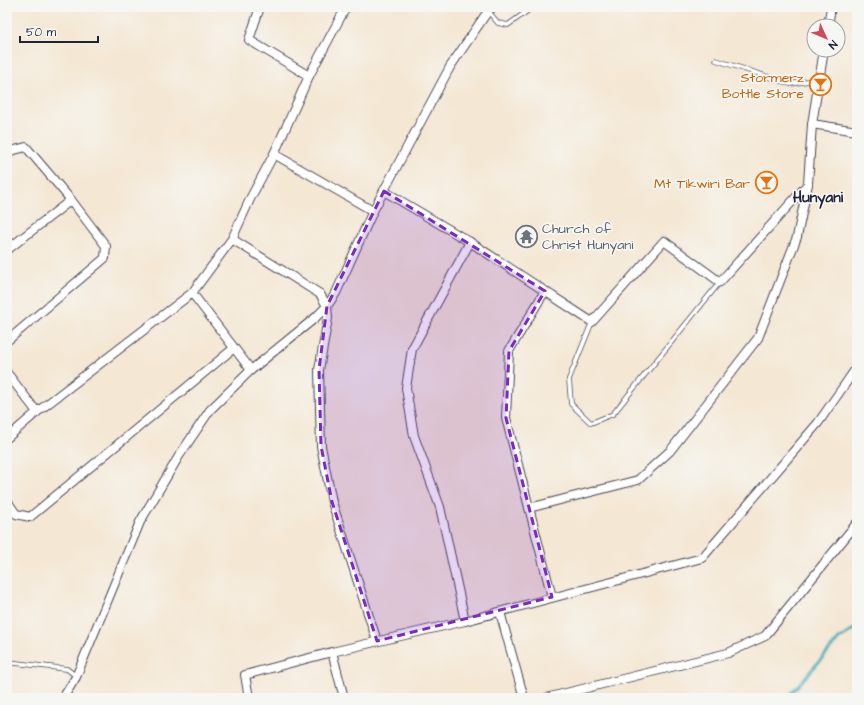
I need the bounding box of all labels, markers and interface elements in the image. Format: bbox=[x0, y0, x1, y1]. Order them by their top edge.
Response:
scale bar bbox=[20, 18, 98, 44]
north arrow bbox=[806, 18, 846, 58]
text: 50 m bbox=[26, 24, 57, 41]
text: N bbox=[825, 37, 841, 52]
place label: Stormerz Bottle Store bbox=[722, 68, 804, 104]
bar icon: Stormerz Bottle Store bbox=[807, 72, 833, 98]
bar icon: Mt Tikwiri Bar bbox=[753, 170, 779, 196]
place label: Mt Tikwiri Bar bbox=[654, 174, 750, 194]
district label: Hunyani bbox=[793, 187, 844, 209]
place label: Church of Christ Hunyani bbox=[542, 219, 634, 255]
temple icon: Church of Christ Hunyani bbox=[514, 223, 540, 249]

